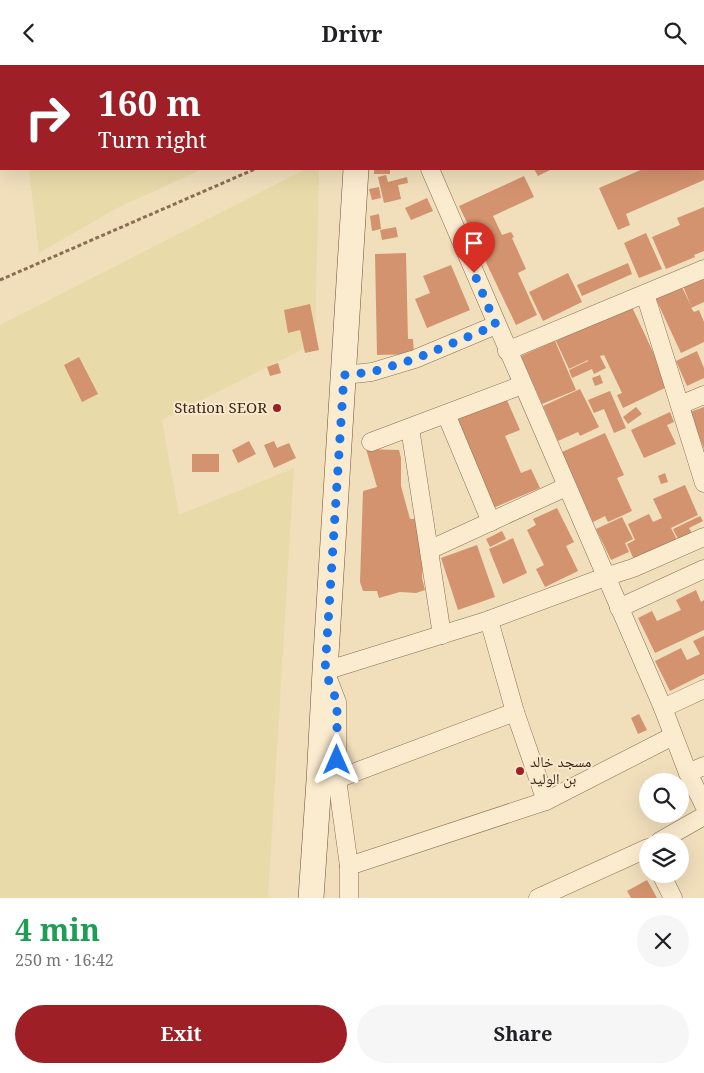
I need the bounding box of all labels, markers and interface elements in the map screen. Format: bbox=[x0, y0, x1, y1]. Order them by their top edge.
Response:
text: Drivr bbox=[322, 18, 382, 48]
icon: back bbox=[15, 19, 43, 47]
icon: search bbox=[661, 19, 689, 47]
text: 160 m bbox=[98, 79, 201, 126]
icon: right bbox=[15, 85, 80, 150]
text: Turn right bbox=[98, 124, 207, 154]
pin bbox=[453, 222, 495, 273]
icon: arrive bbox=[460, 229, 488, 257]
place label: Station SEOR bbox=[174, 397, 267, 417]
marker: Station SEOR bbox=[271, 402, 283, 414]
position arrow bbox=[310, 733, 362, 785]
place label: مسجد خالد بن الوليد bbox=[530, 751, 592, 789]
marker: مسجد خالد بن الوليد bbox=[514, 765, 526, 777]
map controls bbox=[639, 773, 689, 883]
button: search bbox=[639, 773, 689, 823]
button: layers bbox=[639, 833, 689, 883]
text: 4 min bbox=[15, 909, 100, 950]
button: close bbox=[637, 915, 689, 967]
text: 250 m · 16:42 bbox=[15, 949, 114, 971]
button: Exit bbox=[15, 1005, 347, 1063]
button: Share bbox=[357, 1005, 689, 1063]

